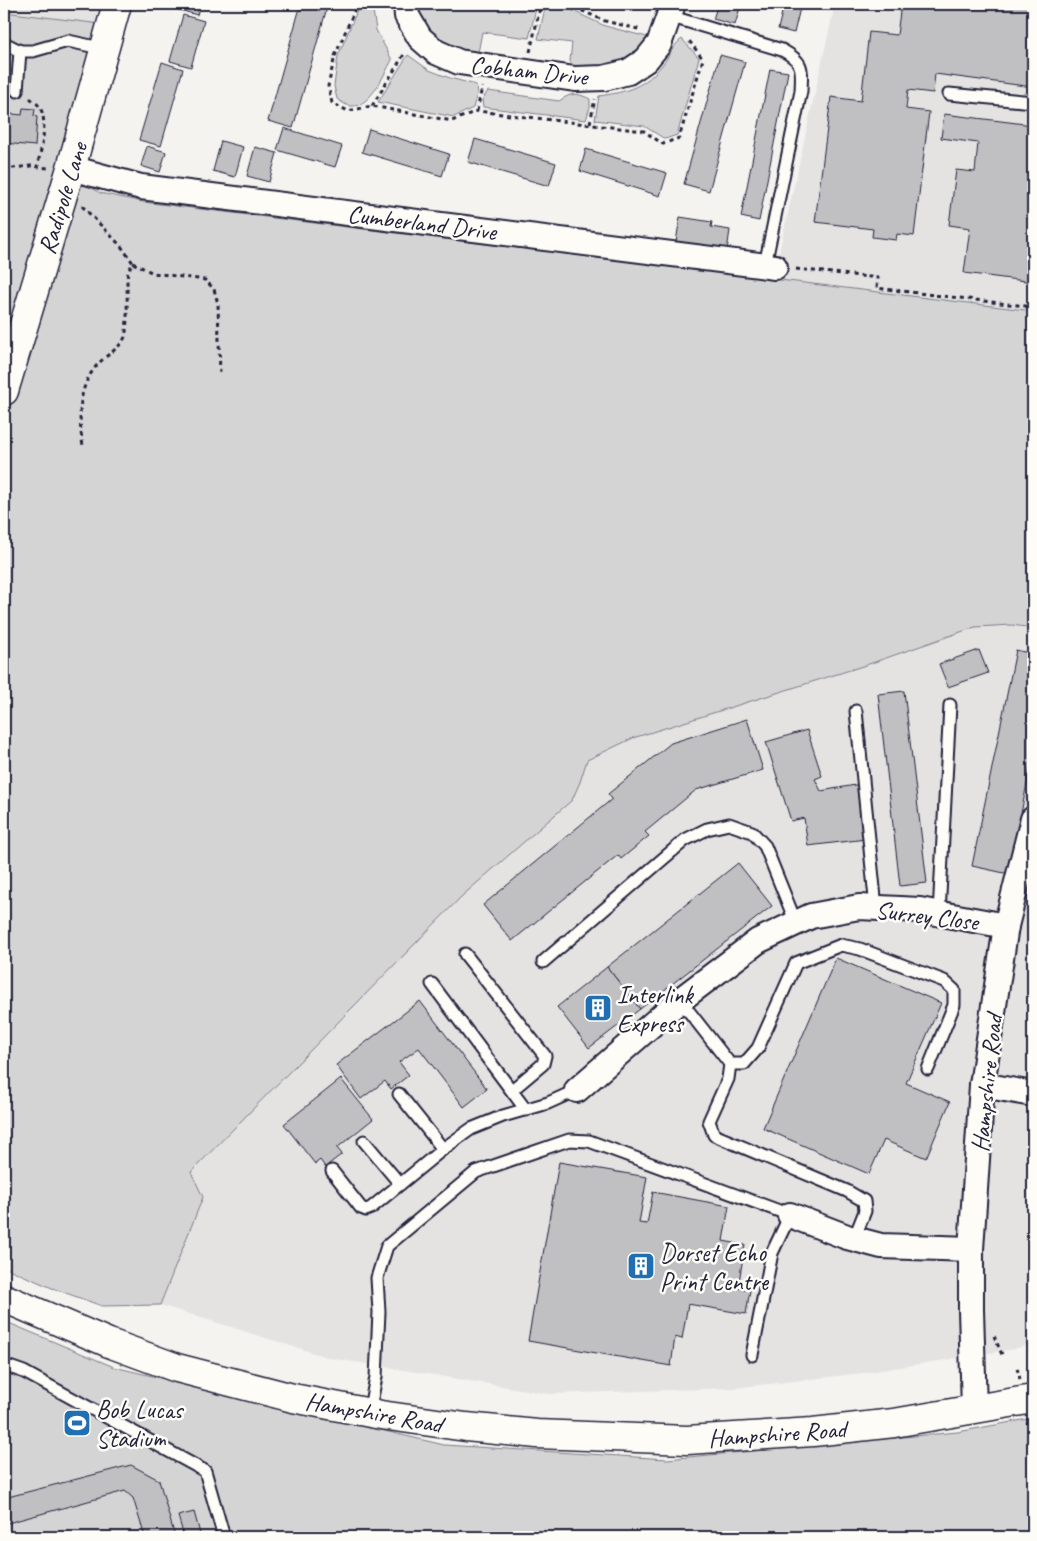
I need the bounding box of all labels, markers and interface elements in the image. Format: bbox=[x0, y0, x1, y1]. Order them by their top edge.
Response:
street label: Cobham Drive bbox=[469, 49, 591, 93]
street label: Radipole Lane bbox=[31, 137, 96, 258]
street label: Cumberland Drive bbox=[346, 198, 500, 248]
street label: Surrey Close bbox=[874, 894, 982, 938]
place label: Interlink Express bbox=[617, 979, 695, 1040]
building icon: Interlink Express bbox=[583, 993, 613, 1023]
street label: Hampshire Road bbox=[964, 1010, 1010, 1154]
place label: Dorset Echo Print Centre bbox=[660, 1237, 770, 1298]
building icon: Dorset Echo Print Centre bbox=[626, 1251, 656, 1281]
street label: Hampshire Road bbox=[303, 1385, 448, 1441]
place label: Bob Lucas Stadium bbox=[96, 1394, 185, 1455]
sports icon: Bob Lucas Stadium bbox=[62, 1408, 92, 1438]
street label: Hampshire Road bbox=[707, 1413, 850, 1455]

